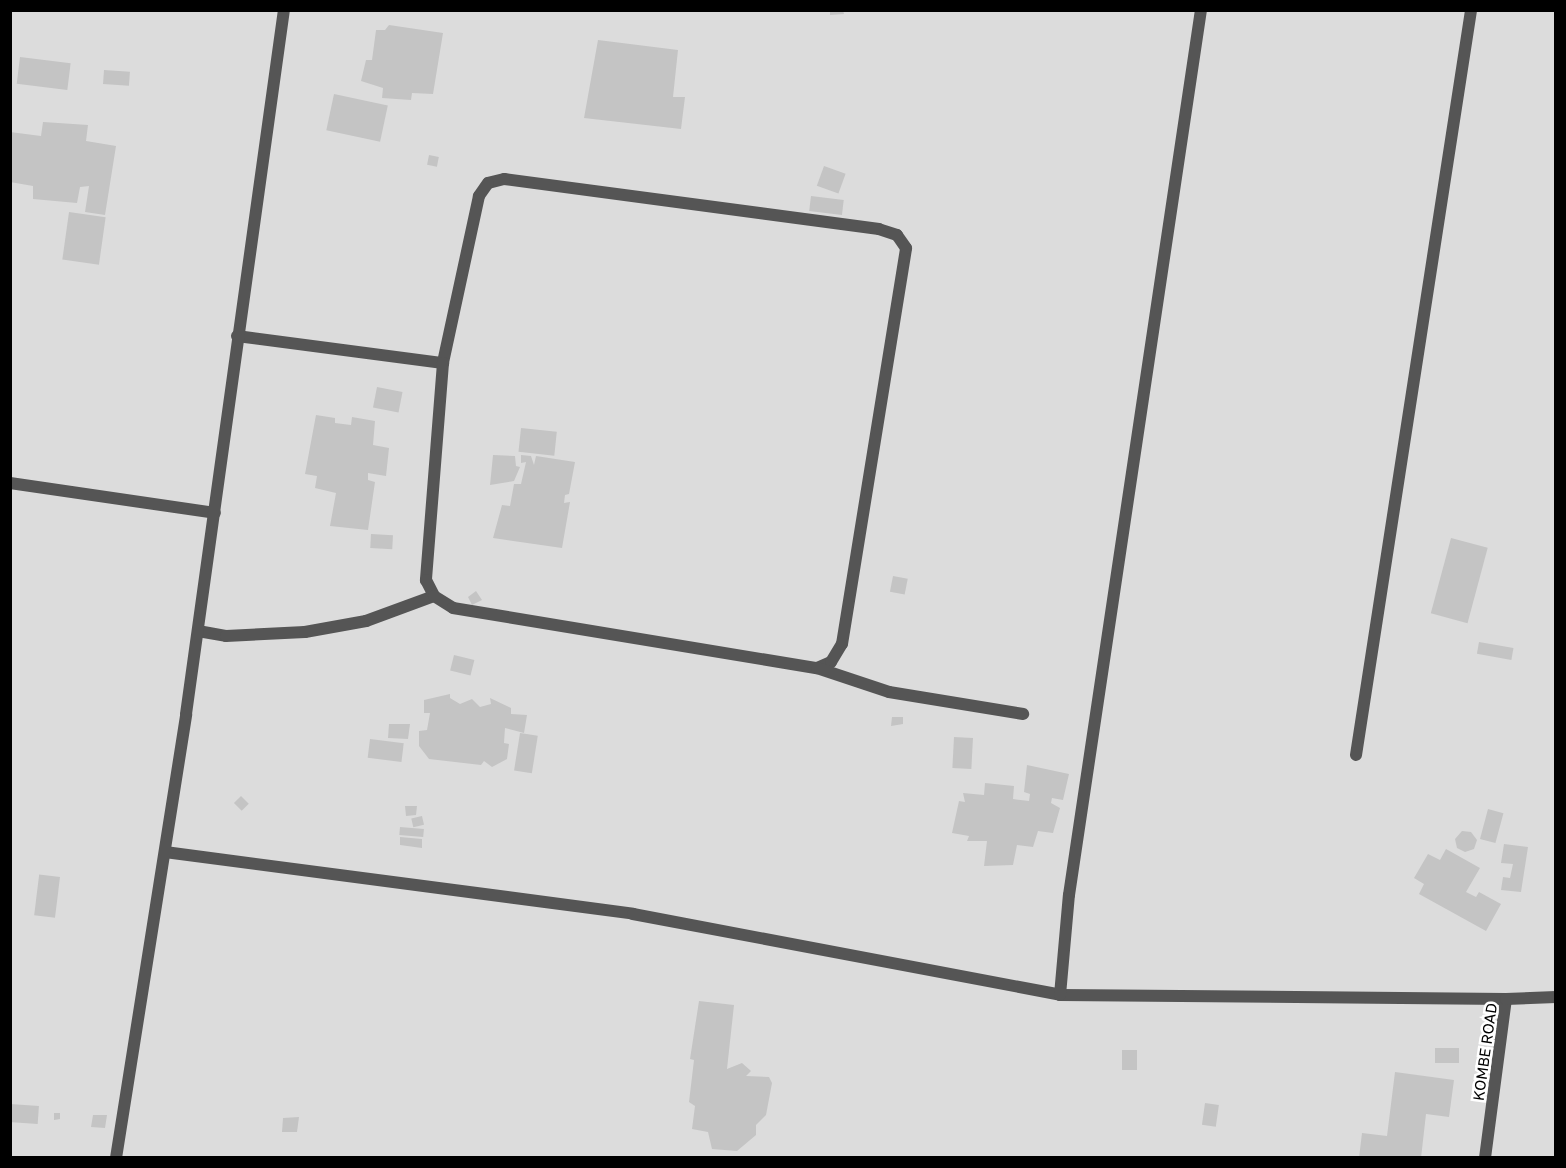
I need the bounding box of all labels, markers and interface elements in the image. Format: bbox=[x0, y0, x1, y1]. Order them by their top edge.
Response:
street label: KOMBE ROAD bbox=[1469, 1002, 1501, 1102]

